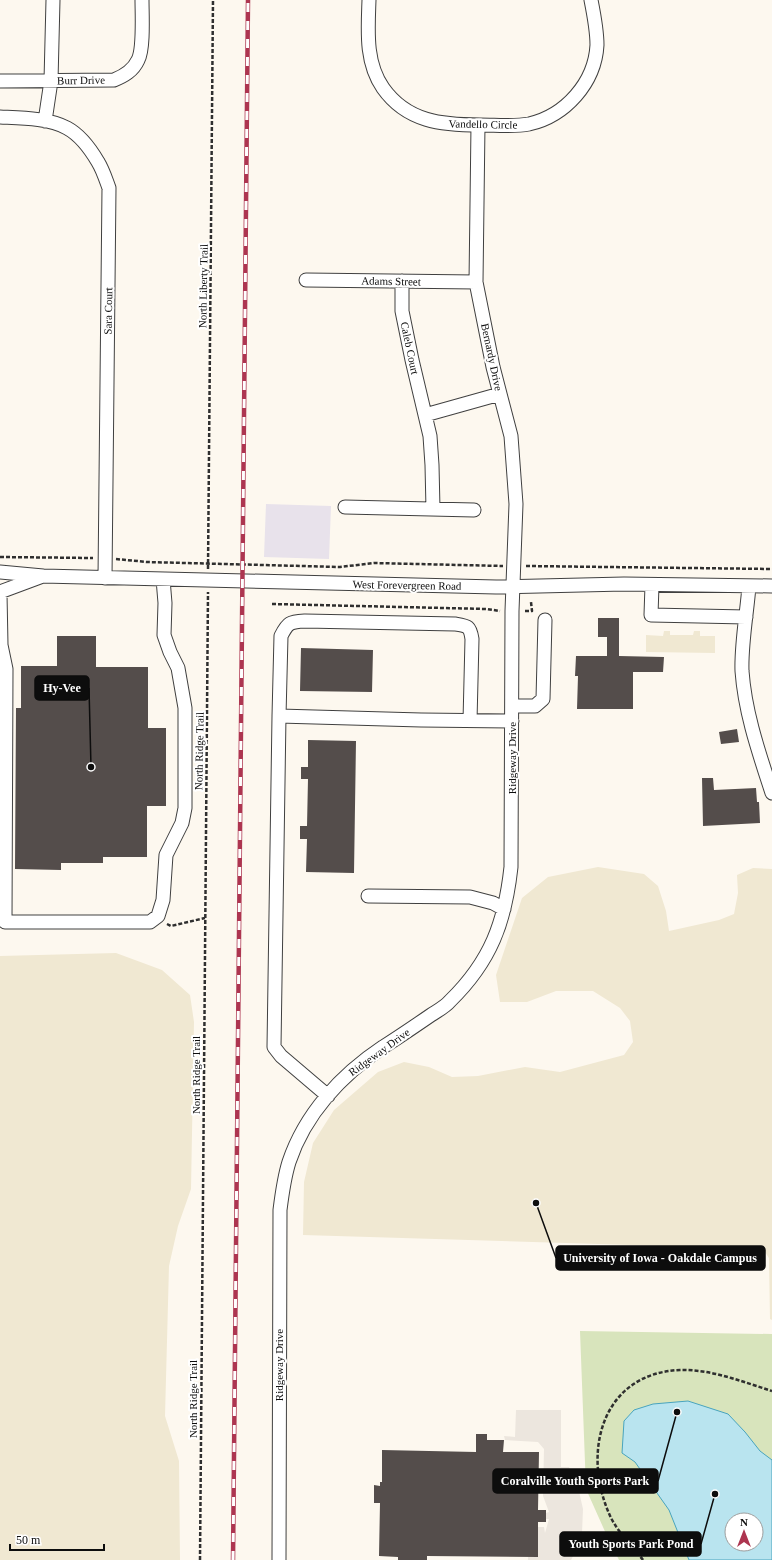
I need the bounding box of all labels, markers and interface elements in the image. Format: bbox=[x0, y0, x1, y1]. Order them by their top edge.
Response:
street label: Burr Drive bbox=[57, 74, 105, 86]
street label: Vandello Circle bbox=[449, 117, 518, 131]
street label: North Liberty Trail bbox=[196, 244, 210, 328]
street label: Adams Street bbox=[361, 274, 421, 288]
street label: Sara Court bbox=[102, 287, 114, 335]
street label: Caleb Court bbox=[399, 321, 421, 375]
street label: Bernardy Drive bbox=[479, 322, 505, 392]
street label: West Forevergreen Road bbox=[352, 578, 462, 592]
callout: Hy-Vee bbox=[35, 676, 89, 700]
text: Hy-Vee bbox=[43, 681, 81, 695]
street label: North Ridge Trail bbox=[192, 712, 206, 790]
street label: Ridgeway Drive bbox=[506, 722, 518, 794]
street label: Ridgeway Drive bbox=[346, 1026, 412, 1078]
street label: North Ridge Trail bbox=[190, 1036, 202, 1114]
callout: University of Iowa - Oakdale Campus bbox=[556, 1246, 765, 1270]
text: University of Iowa - Oakdale Campus bbox=[563, 1251, 757, 1265]
street label: Ridgeway Drive bbox=[273, 1329, 285, 1401]
street label: North Ridge Trail bbox=[187, 1360, 199, 1438]
callout: Coralville Youth Sports Park bbox=[493, 1469, 658, 1493]
text: Coralville Youth Sports Park bbox=[501, 1474, 650, 1488]
north arrow bbox=[724, 1512, 764, 1552]
text: N bbox=[740, 1516, 748, 1528]
scale bar bbox=[10, 1526, 104, 1552]
callout: Youth Sports Park Pond bbox=[560, 1532, 701, 1556]
text: 50 m bbox=[16, 1533, 41, 1547]
text: Youth Sports Park Pond bbox=[568, 1537, 694, 1551]

